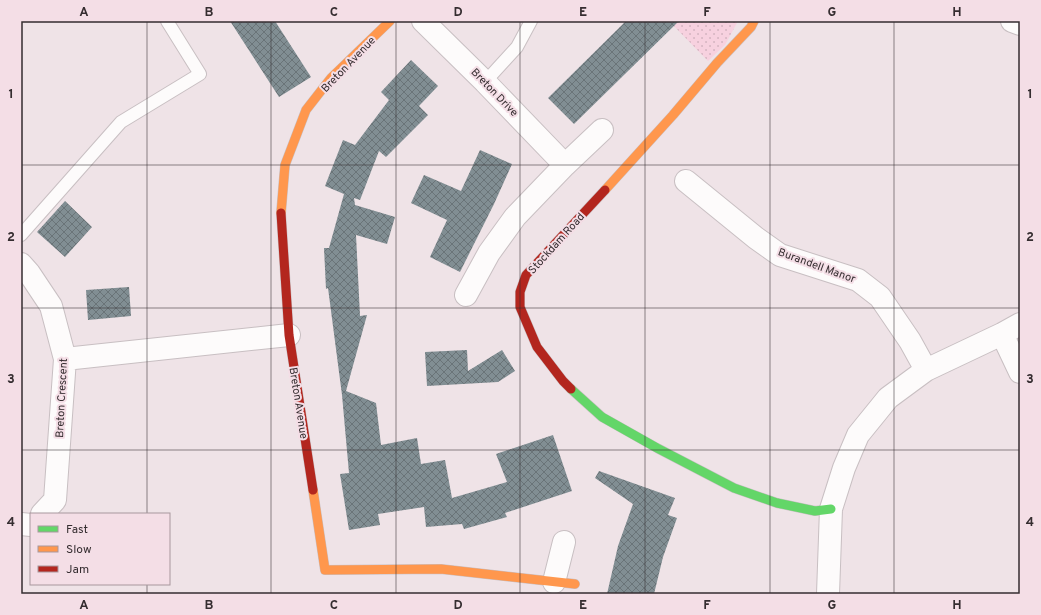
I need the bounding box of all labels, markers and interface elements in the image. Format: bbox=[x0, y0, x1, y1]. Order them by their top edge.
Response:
text: A bbox=[79, 5, 89, 21]
text: B bbox=[205, 5, 214, 21]
text: C bbox=[330, 5, 338, 21]
text: D bbox=[453, 5, 463, 21]
text: E bbox=[579, 5, 587, 21]
text: F bbox=[703, 5, 711, 21]
text: G bbox=[828, 5, 837, 21]
text: H bbox=[952, 5, 962, 21]
street label: Breton Avenue bbox=[319, 34, 379, 96]
street label: Breton Drive bbox=[468, 66, 521, 120]
text: 1 bbox=[8, 87, 14, 103]
text: 1 bbox=[1027, 87, 1033, 103]
street label: Stockdam Road bbox=[526, 210, 588, 277]
text: 2 bbox=[7, 230, 15, 246]
text: 2 bbox=[1026, 230, 1034, 246]
street label: Burandell Manor bbox=[776, 245, 858, 287]
street label: Breton Crescent bbox=[53, 358, 71, 438]
street label: Breton Avenue bbox=[285, 366, 311, 440]
text: 3 bbox=[7, 372, 15, 388]
text: 3 bbox=[1026, 372, 1034, 388]
legend bbox=[30, 513, 170, 585]
text: 4 bbox=[7, 515, 15, 531]
text: 4 bbox=[1026, 515, 1034, 531]
text: Fast bbox=[66, 522, 88, 538]
text: Slow bbox=[66, 542, 92, 558]
text: Jam bbox=[66, 562, 89, 578]
text: A bbox=[79, 598, 89, 614]
text: B bbox=[205, 598, 214, 614]
text: C bbox=[330, 598, 338, 614]
text: D bbox=[453, 598, 463, 614]
text: E bbox=[579, 598, 587, 614]
text: F bbox=[703, 598, 711, 614]
text: G bbox=[828, 598, 837, 614]
text: H bbox=[952, 598, 962, 614]

